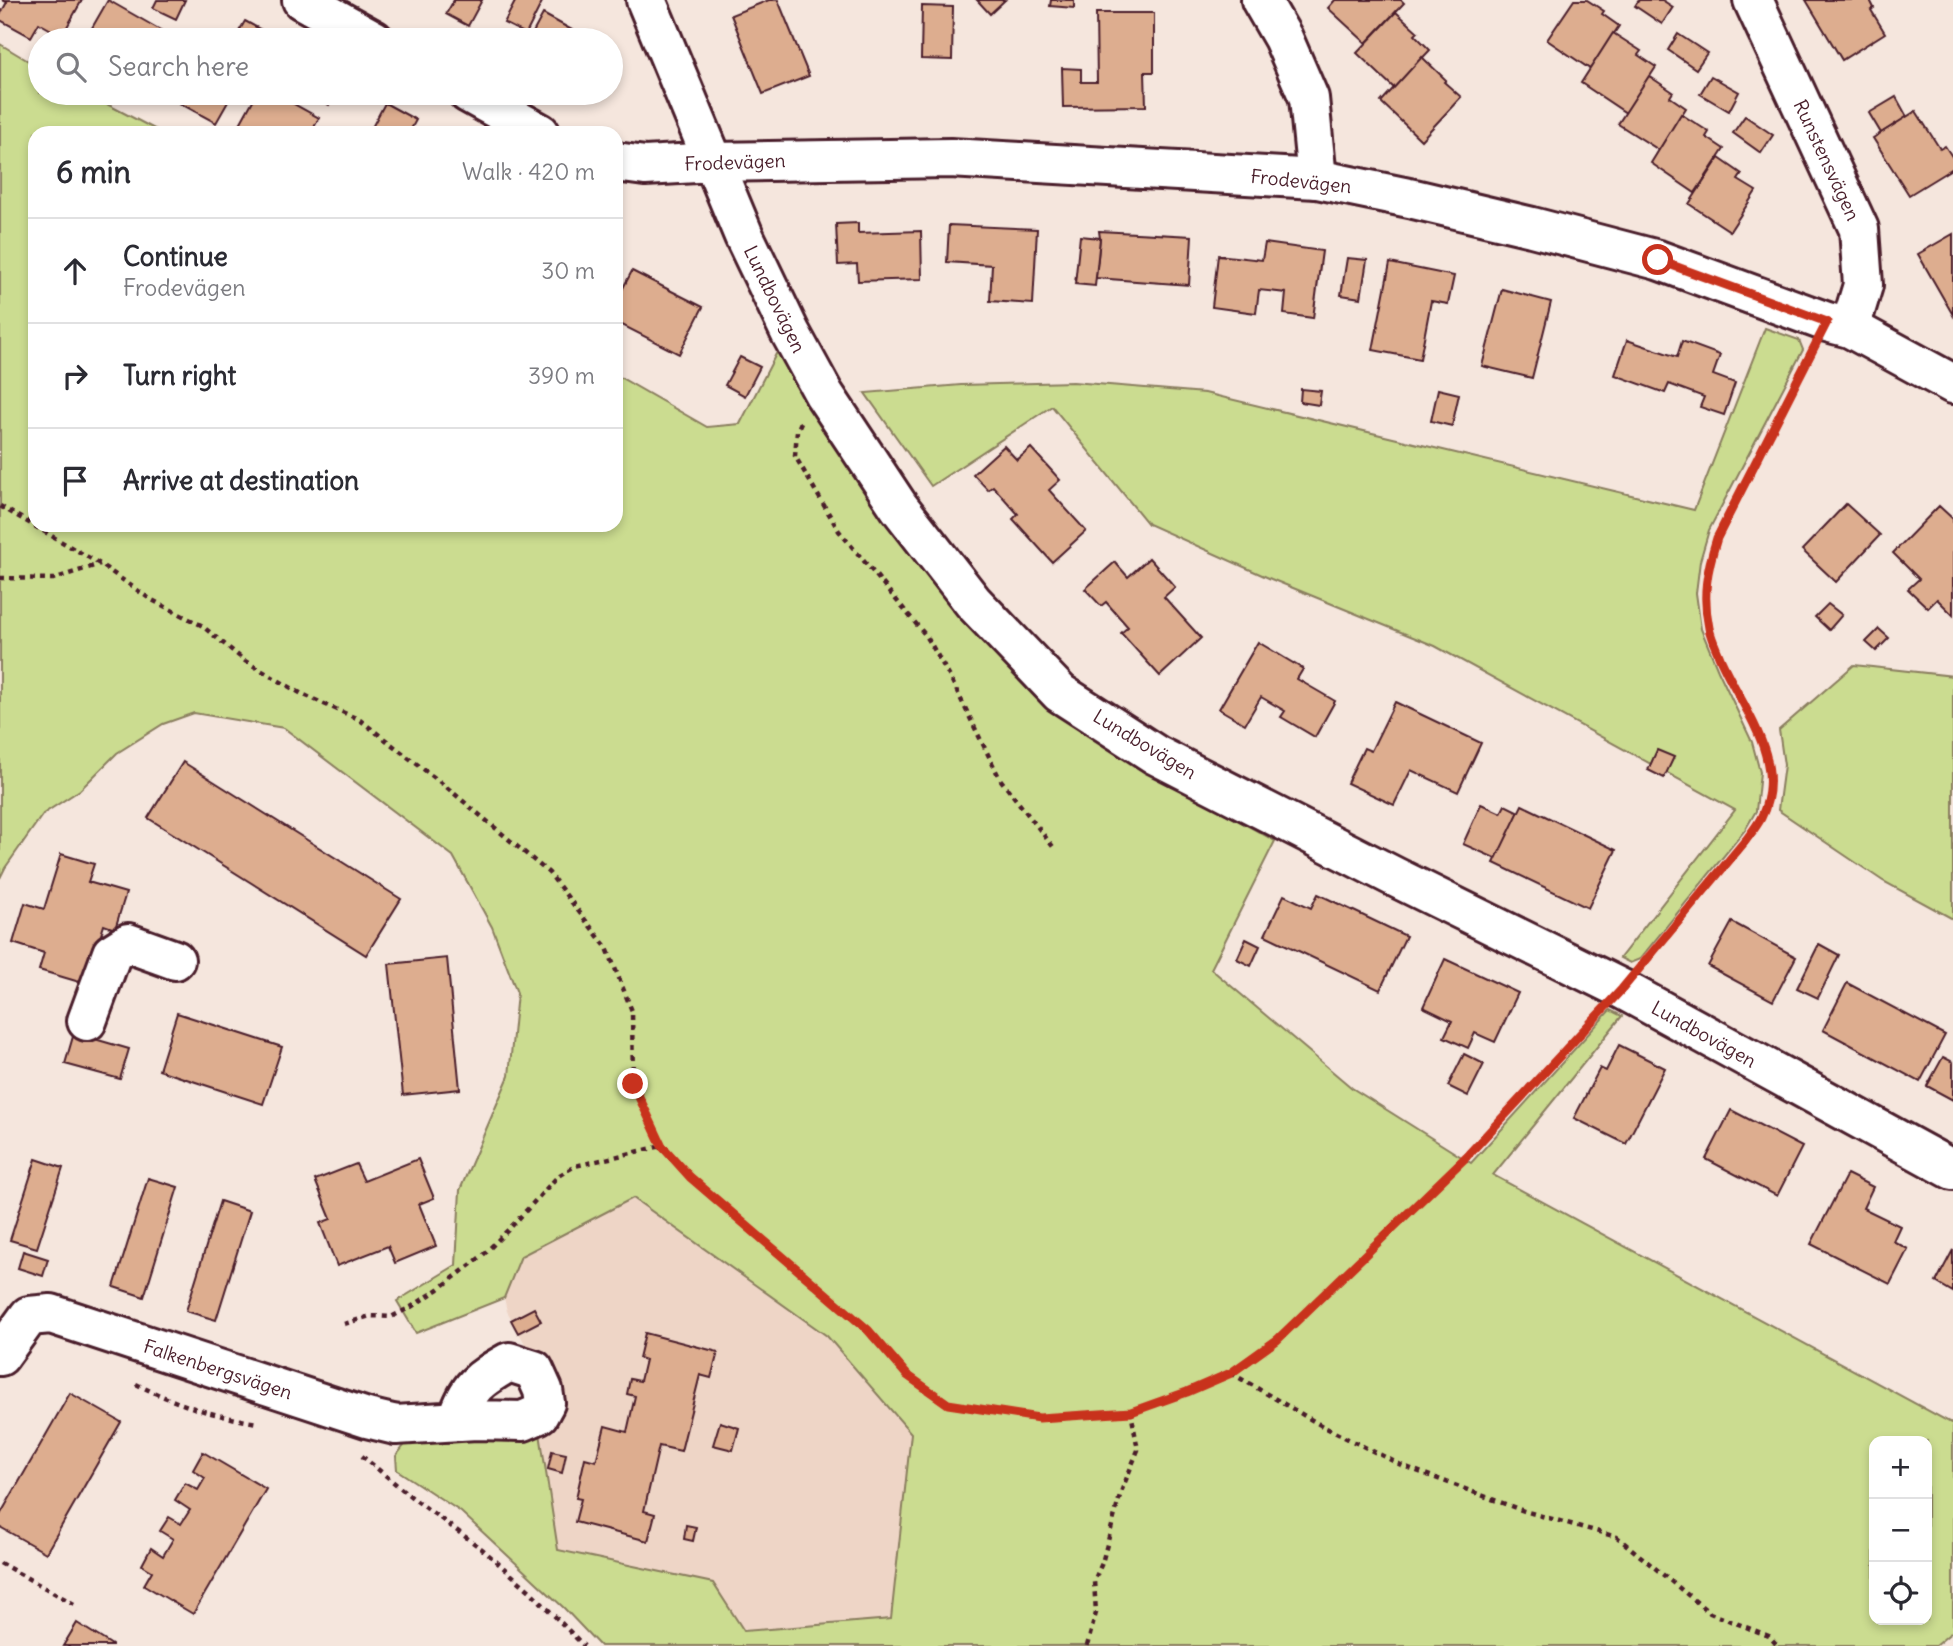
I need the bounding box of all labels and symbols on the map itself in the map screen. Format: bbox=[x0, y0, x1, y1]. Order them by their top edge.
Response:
street label: Runstensvägen bbox=[1789, 96, 1865, 224]
street label: Frodevägen bbox=[684, 148, 786, 176]
street label: Frodevägen bbox=[1249, 164, 1353, 198]
street label: Lundbovägen bbox=[739, 241, 811, 357]
route start bbox=[1642, 244, 1673, 275]
street label: Lundbovägen bbox=[1089, 704, 1201, 784]
street label: Lundbovägen bbox=[1647, 995, 1761, 1073]
route end bbox=[617, 1068, 648, 1099]
street label: Falkenbergsvägen bbox=[141, 1334, 295, 1404]

